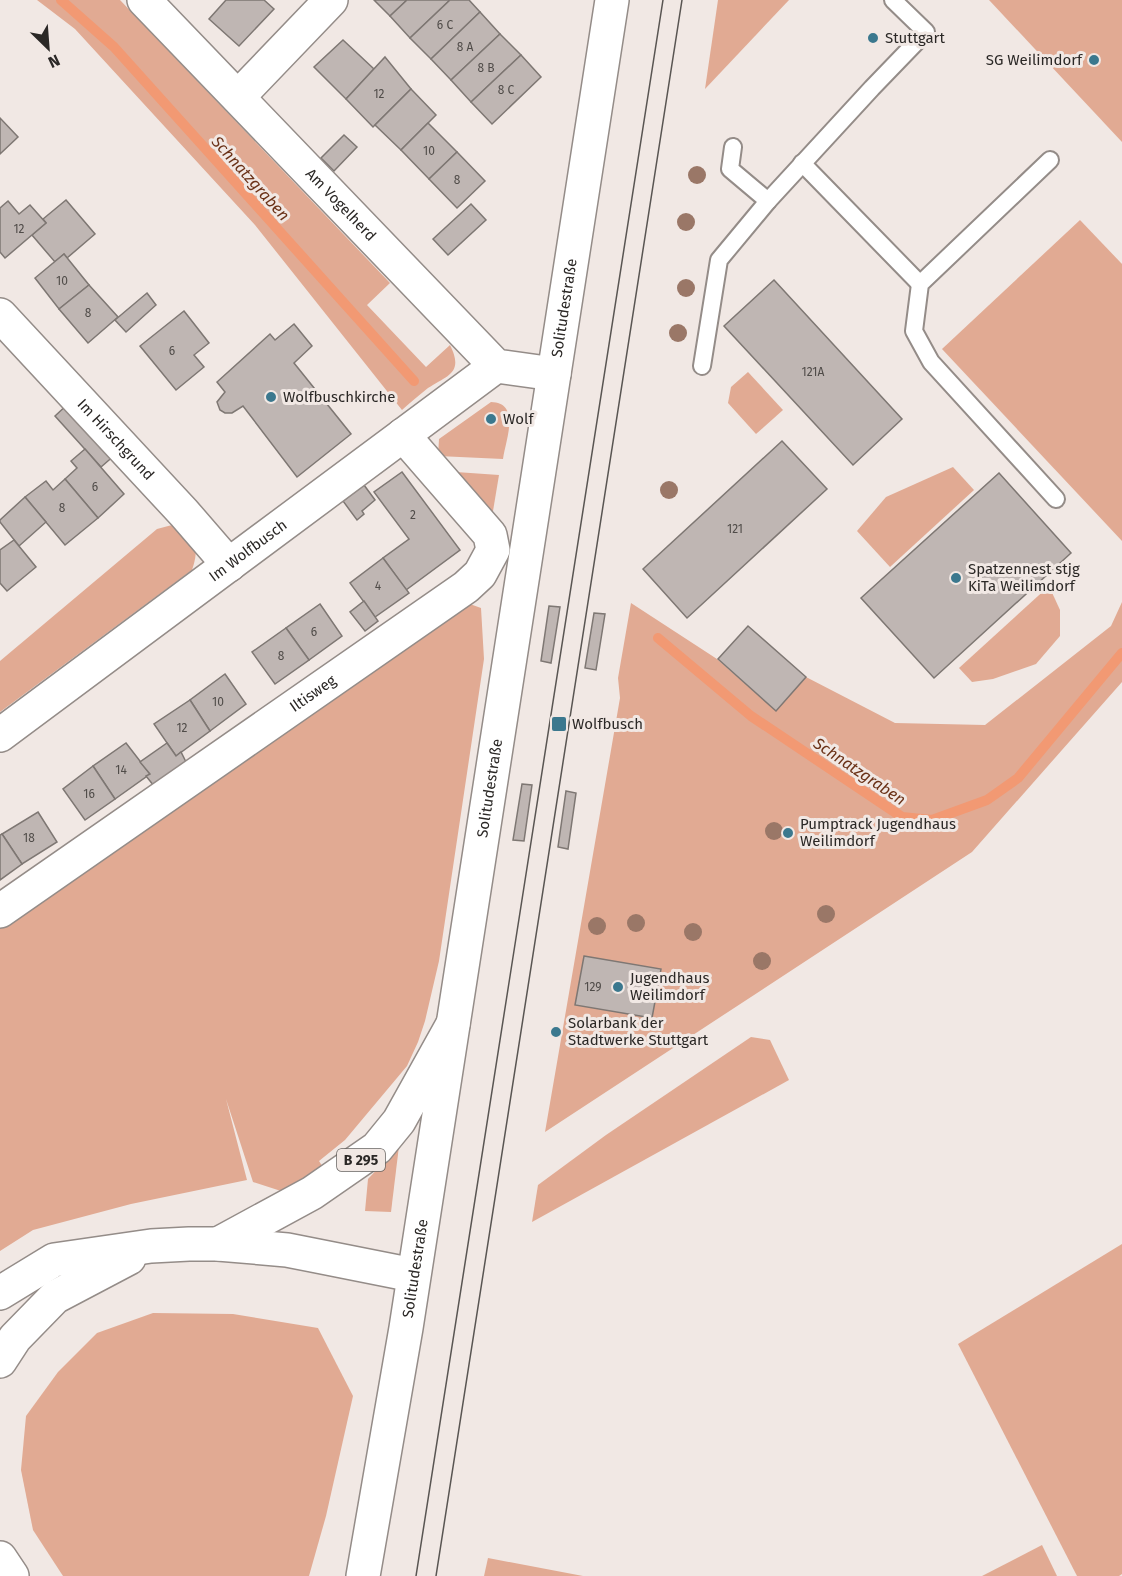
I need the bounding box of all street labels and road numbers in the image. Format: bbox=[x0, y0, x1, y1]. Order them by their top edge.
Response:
street label: Am Vogelherd bbox=[302, 165, 380, 245]
street label: Solitudestraße bbox=[548, 257, 581, 359]
street label: Im Hirschgrund bbox=[74, 395, 158, 484]
street label: Im Wolfbusch bbox=[205, 516, 290, 585]
street label: Iltisweg bbox=[286, 671, 340, 716]
street label: Solitudestraße bbox=[473, 737, 506, 839]
road number: B 295 bbox=[337, 1149, 385, 1171]
street label: Solitudestraße bbox=[399, 1218, 432, 1319]

